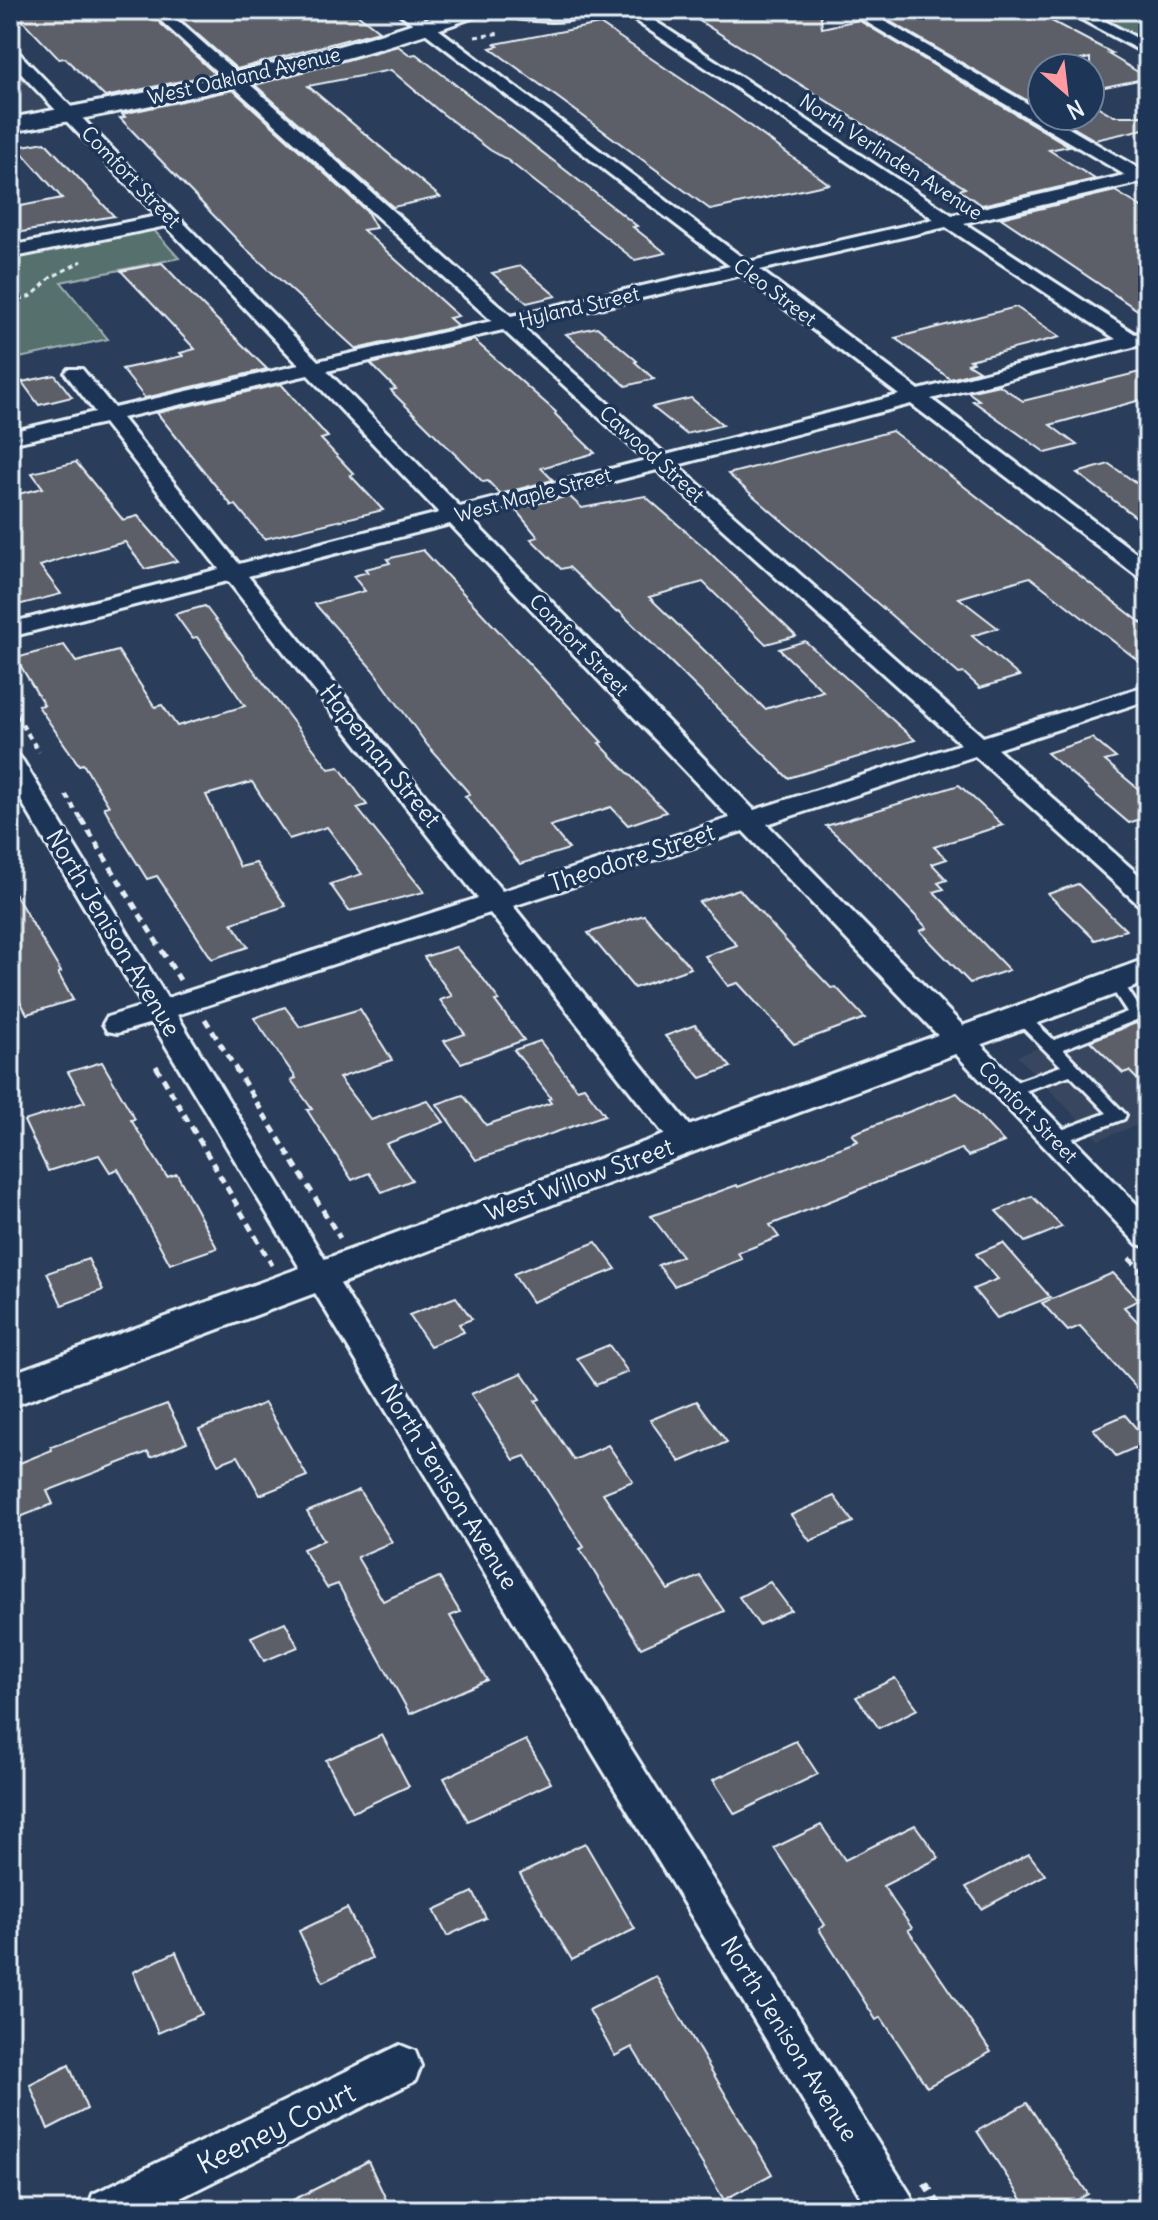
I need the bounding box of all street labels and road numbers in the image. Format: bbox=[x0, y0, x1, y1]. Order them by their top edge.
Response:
street label: West Oakland Avenue bbox=[145, 41, 343, 110]
street label: North Verlinden Avenue bbox=[795, 88, 987, 225]
street label: Comfort Street bbox=[76, 120, 186, 233]
street label: Cleo Street bbox=[729, 252, 822, 331]
street label: Hyland Street bbox=[516, 280, 642, 333]
street label: Cawood Street bbox=[595, 400, 710, 507]
street label: West Maple Street bbox=[452, 462, 614, 527]
street label: Comfort Street bbox=[524, 588, 634, 701]
street label: Hapeman Street bbox=[314, 678, 448, 833]
street label: Theodore Street bbox=[545, 816, 718, 898]
street label: North Jenison Avenue bbox=[40, 824, 188, 1041]
street label: Comfort Street bbox=[973, 1055, 1083, 1168]
street label: West Willow Street bbox=[480, 1131, 677, 1227]
street label: North Jenison Avenue bbox=[375, 1378, 525, 1595]
street label: North Jenison Avenue bbox=[715, 1930, 865, 2147]
street label: Keeney Court bbox=[191, 2074, 361, 2182]

